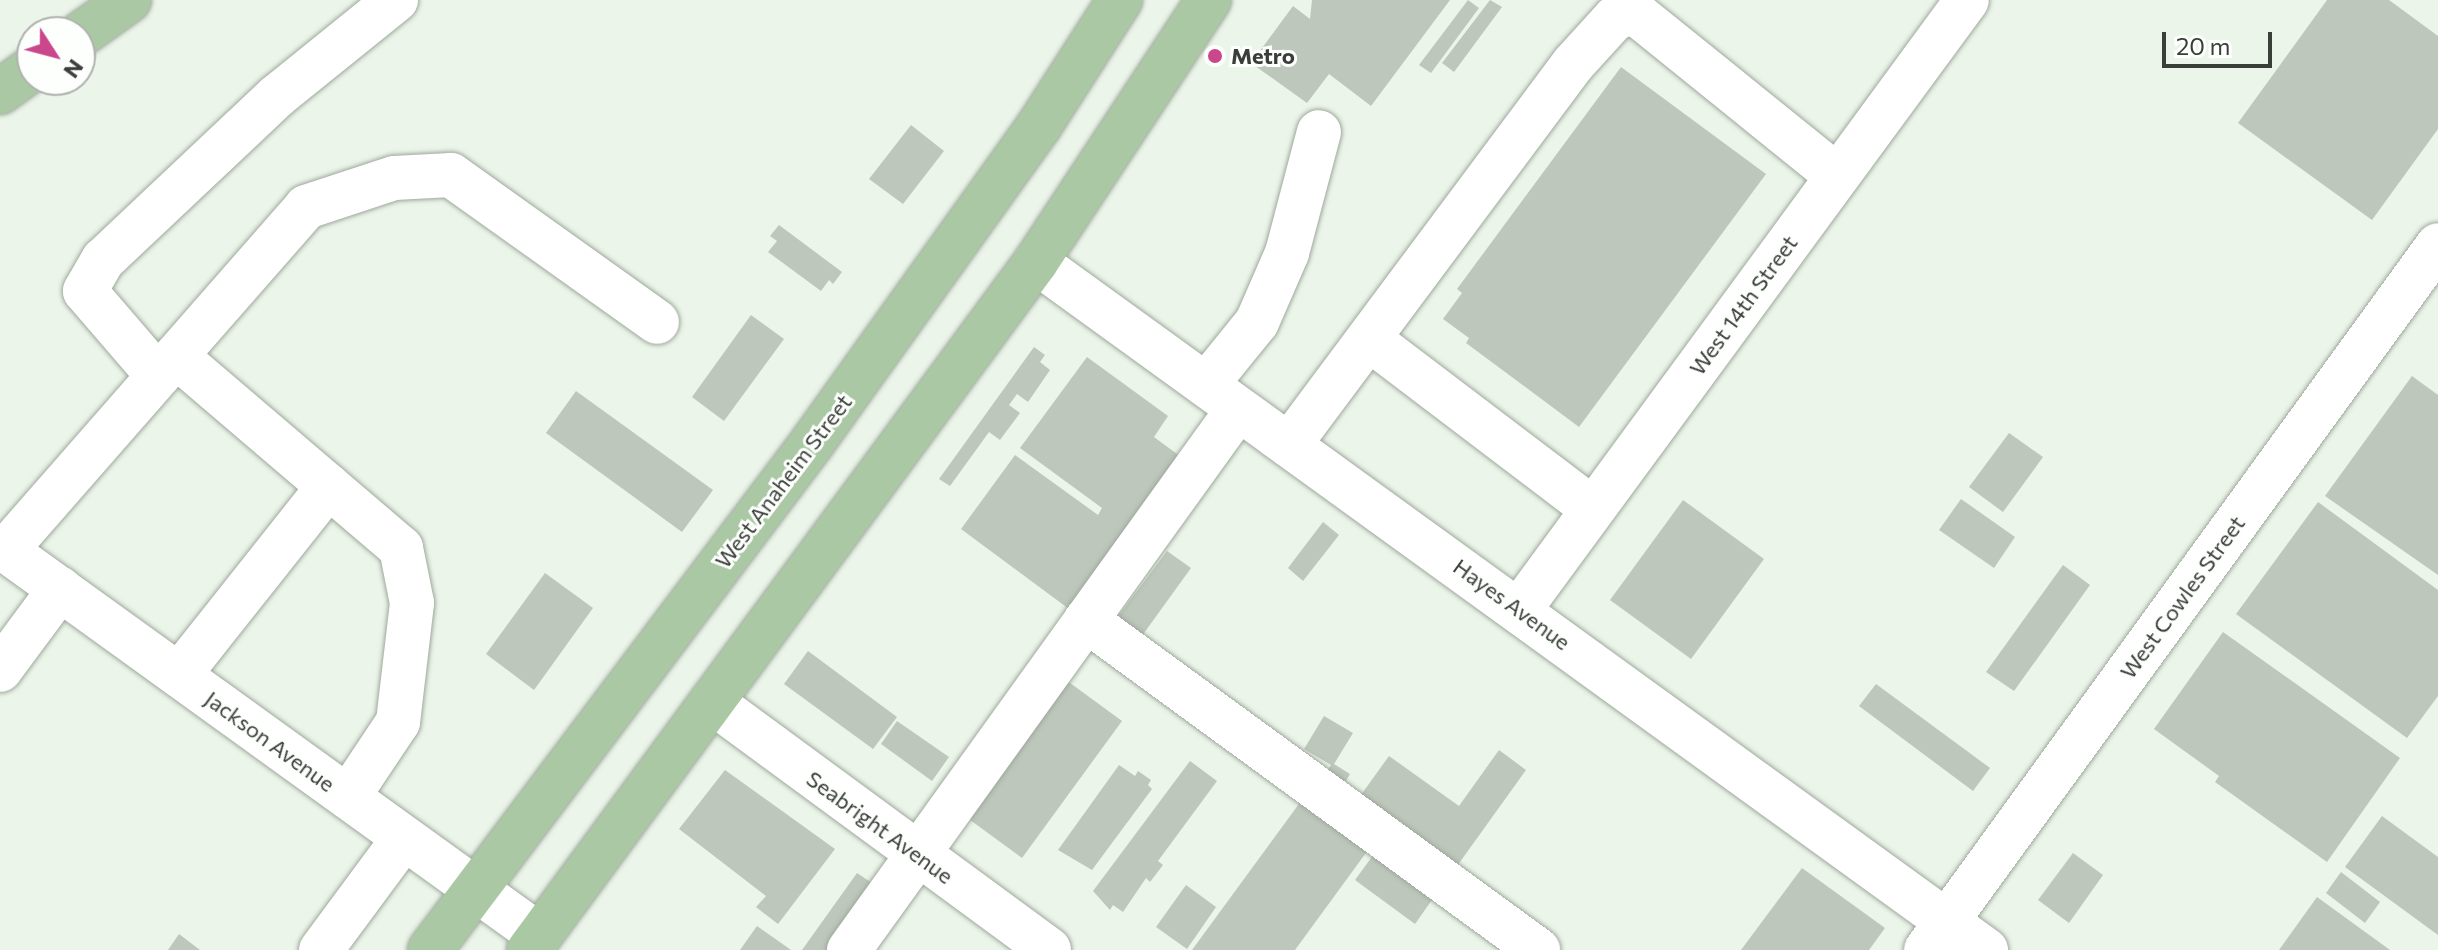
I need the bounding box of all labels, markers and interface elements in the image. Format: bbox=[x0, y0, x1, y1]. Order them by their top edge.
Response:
north arrow bbox=[16, 16, 96, 96]
scale bar bbox=[2166, 16, 2276, 66]
text: 20 m bbox=[2176, 31, 2230, 60]
place label: Metro bbox=[1231, 43, 1295, 69]
marker: Metro bbox=[1206, 47, 1224, 65]
text: N bbox=[58, 55, 90, 84]
street label: West 14th Street bbox=[1683, 230, 1803, 380]
street label: West Anaheim Street bbox=[709, 389, 857, 573]
street label: West Cowles Street bbox=[2114, 510, 2250, 684]
street label: Hayes Avenue bbox=[1448, 553, 1576, 655]
street label: Jackson Avenue bbox=[200, 685, 340, 797]
street label: Seabright Avenue bbox=[802, 765, 958, 889]

